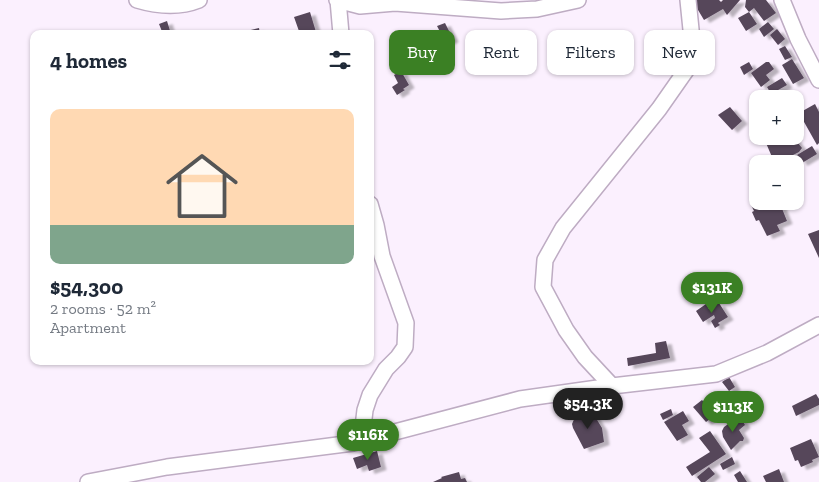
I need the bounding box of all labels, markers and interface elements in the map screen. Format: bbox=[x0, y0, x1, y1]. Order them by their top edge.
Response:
chip: Buy bbox=[389, 30, 455, 75]
chip: Rent bbox=[465, 30, 537, 75]
chip: Filters bbox=[547, 30, 634, 75]
chip: New bbox=[644, 30, 715, 75]
icon: filters bbox=[326, 46, 354, 74]
text: 4 homes bbox=[50, 48, 127, 73]
map controls bbox=[749, 90, 804, 210]
button: + bbox=[749, 90, 804, 145]
icon: home bbox=[157, 141, 247, 231]
button: − bbox=[749, 155, 804, 210]
pin: $131K bbox=[677, 272, 747, 314]
text: $54,300 bbox=[50, 274, 123, 299]
text: $131K bbox=[692, 278, 732, 297]
text: 2 rooms · 52 m² bbox=[50, 299, 156, 318]
text: Apartment bbox=[50, 318, 126, 337]
pin: $54.3K bbox=[547, 388, 629, 430]
pin: $113K bbox=[698, 390, 768, 433]
text: $54.3K bbox=[564, 394, 612, 413]
text: $113K bbox=[713, 397, 753, 416]
pin: $116K bbox=[333, 418, 403, 461]
text: $116K bbox=[348, 425, 388, 444]

